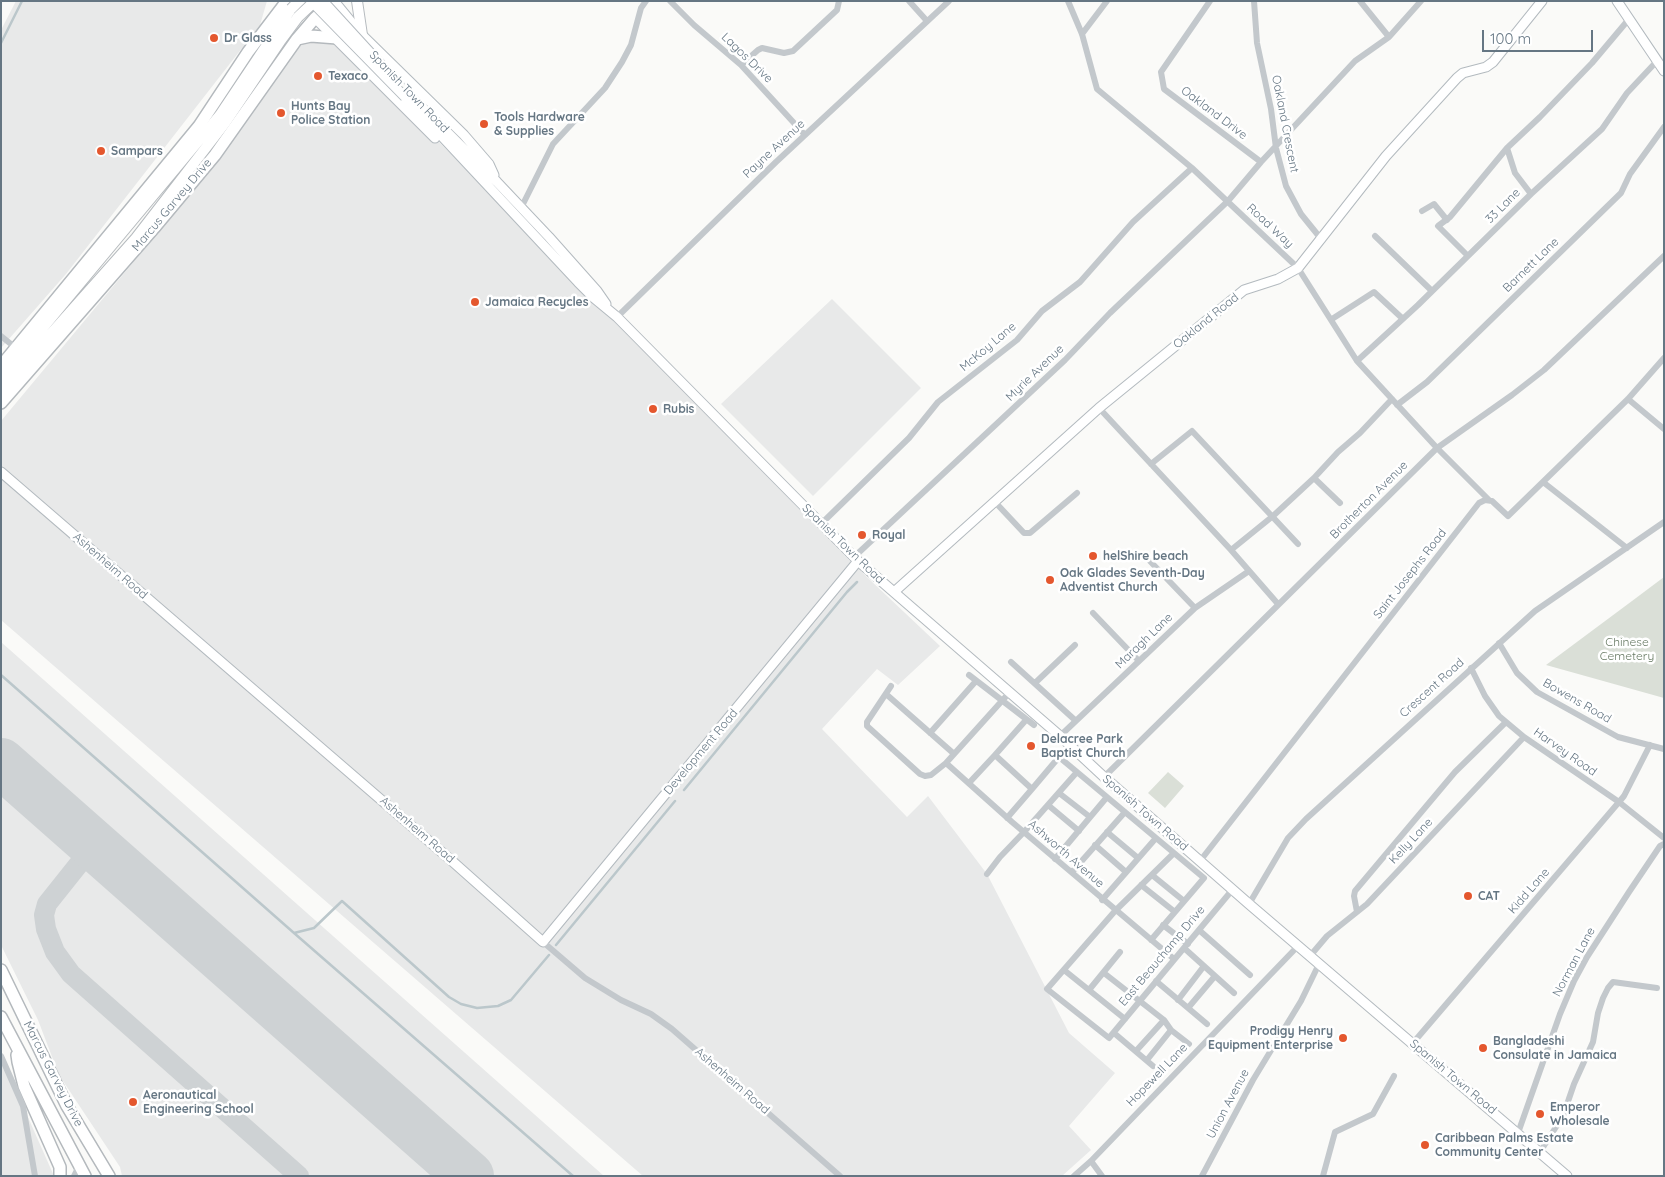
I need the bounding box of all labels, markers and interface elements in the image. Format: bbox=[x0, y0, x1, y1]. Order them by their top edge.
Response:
scale bar bbox=[1485, 20, 1596, 52]
text: 100 m bbox=[1490, 29, 1531, 48]
street label: Lagos Drive bbox=[718, 30, 776, 86]
place label: Dr Glass bbox=[224, 31, 272, 45]
marker: Dr Glass bbox=[208, 32, 220, 44]
street label: Spanish Town Road bbox=[366, 48, 452, 136]
place label: Texaco bbox=[328, 69, 368, 83]
marker: Texaco bbox=[312, 70, 324, 82]
street label: Oakland Crescent bbox=[1268, 74, 1302, 174]
street label: Oakland Drive bbox=[1178, 83, 1250, 143]
place label: Hunts Bay Police Station bbox=[291, 99, 370, 127]
marker: Hunts Bay Police Station bbox=[275, 107, 287, 119]
place label: Tools Hardware & Supplies bbox=[494, 110, 585, 138]
street label: Payne Avenue bbox=[740, 117, 808, 181]
marker: Tools Hardware & Supplies bbox=[478, 118, 490, 130]
place label: Sampars bbox=[111, 144, 163, 158]
marker: Sampars bbox=[95, 145, 107, 157]
street label: Marcus Garvey Drive bbox=[129, 156, 215, 254]
street label: 33 Lane bbox=[1483, 186, 1523, 226]
street label: Road Way bbox=[1244, 201, 1296, 251]
street label: Barnett Lane bbox=[1500, 235, 1562, 295]
street label: Oakland Road bbox=[1170, 290, 1242, 352]
place label: Jamaica Recycles bbox=[485, 295, 588, 309]
marker: Jamaica Recycles bbox=[469, 296, 481, 308]
street label: McKoy Lane bbox=[957, 319, 1019, 375]
street label: Myrie Avenue bbox=[1003, 342, 1067, 404]
place label: Rubis bbox=[663, 402, 694, 416]
marker: Rubis bbox=[647, 403, 659, 415]
street label: Brotherton Avenue bbox=[1327, 458, 1411, 542]
street label: Spanish Town Road bbox=[799, 501, 887, 587]
street label: Saint Josephs Road bbox=[1370, 526, 1450, 622]
place label: Royal bbox=[872, 528, 905, 542]
marker: Royal bbox=[856, 529, 868, 541]
street label: Ashenheim Road bbox=[70, 530, 150, 602]
place label: helShire beach bbox=[1103, 549, 1188, 563]
marker: helShire beach bbox=[1087, 550, 1099, 562]
place label: Oak Glades Seventh-Day Adventist Church bbox=[1060, 566, 1205, 594]
marker: Oak Glades Seventh-Day Adventist Church bbox=[1044, 574, 1056, 586]
street label: Maragh Lane bbox=[1112, 610, 1176, 672]
park label: Chinese Cemetery bbox=[1600, 635, 1654, 663]
street label: Crescent Road bbox=[1397, 655, 1467, 721]
street label: Bowens Road bbox=[1540, 676, 1614, 726]
street label: Development Road bbox=[661, 706, 741, 798]
street label: Harvey Road bbox=[1531, 725, 1599, 779]
place label: Delacree Park Baptist Church bbox=[1041, 732, 1126, 760]
marker: Delacree Park Baptist Church bbox=[1025, 740, 1037, 752]
street label: Spanish Town Road bbox=[1099, 772, 1191, 854]
street label: Ashenheim Road bbox=[377, 794, 457, 866]
street label: Kelly Lane bbox=[1386, 815, 1436, 867]
street label: Ashworth Avenue bbox=[1025, 817, 1107, 891]
street label: Kidd Lane bbox=[1505, 865, 1553, 917]
place label: CAT bbox=[1478, 889, 1500, 903]
marker: CAT bbox=[1462, 890, 1474, 902]
street label: East Beauchamp Drive bbox=[1116, 903, 1208, 1009]
street label: Norman Lane bbox=[1550, 925, 1598, 999]
street label: Marcus Garvey Drive bbox=[20, 1019, 86, 1129]
place label: Prodigy Henry Equipment Enterprise bbox=[1208, 1024, 1333, 1052]
marker: Prodigy Henry Equipment Enterprise bbox=[1337, 1032, 1349, 1044]
place label: Bangladeshi Consulate in Jamaica bbox=[1493, 1034, 1617, 1062]
street label: Spanish Town Road bbox=[1407, 1037, 1499, 1117]
street label: Hopewell Lane bbox=[1123, 1041, 1191, 1109]
marker: Bangladeshi Consulate in Jamaica bbox=[1477, 1042, 1489, 1054]
street label: Ashenheim Road bbox=[692, 1045, 772, 1117]
street label: Union Avenue bbox=[1204, 1067, 1252, 1141]
place label: Aeronautical Engineering School bbox=[143, 1088, 254, 1116]
marker: Aeronautical Engineering School bbox=[127, 1096, 139, 1108]
place label: Emperor Wholesale bbox=[1550, 1100, 1610, 1128]
marker: Emperor Wholesale bbox=[1534, 1108, 1546, 1120]
place label: Caribbean Palms Estate Community Center bbox=[1435, 1131, 1574, 1159]
marker: Caribbean Palms Estate Community Center bbox=[1419, 1139, 1431, 1151]

